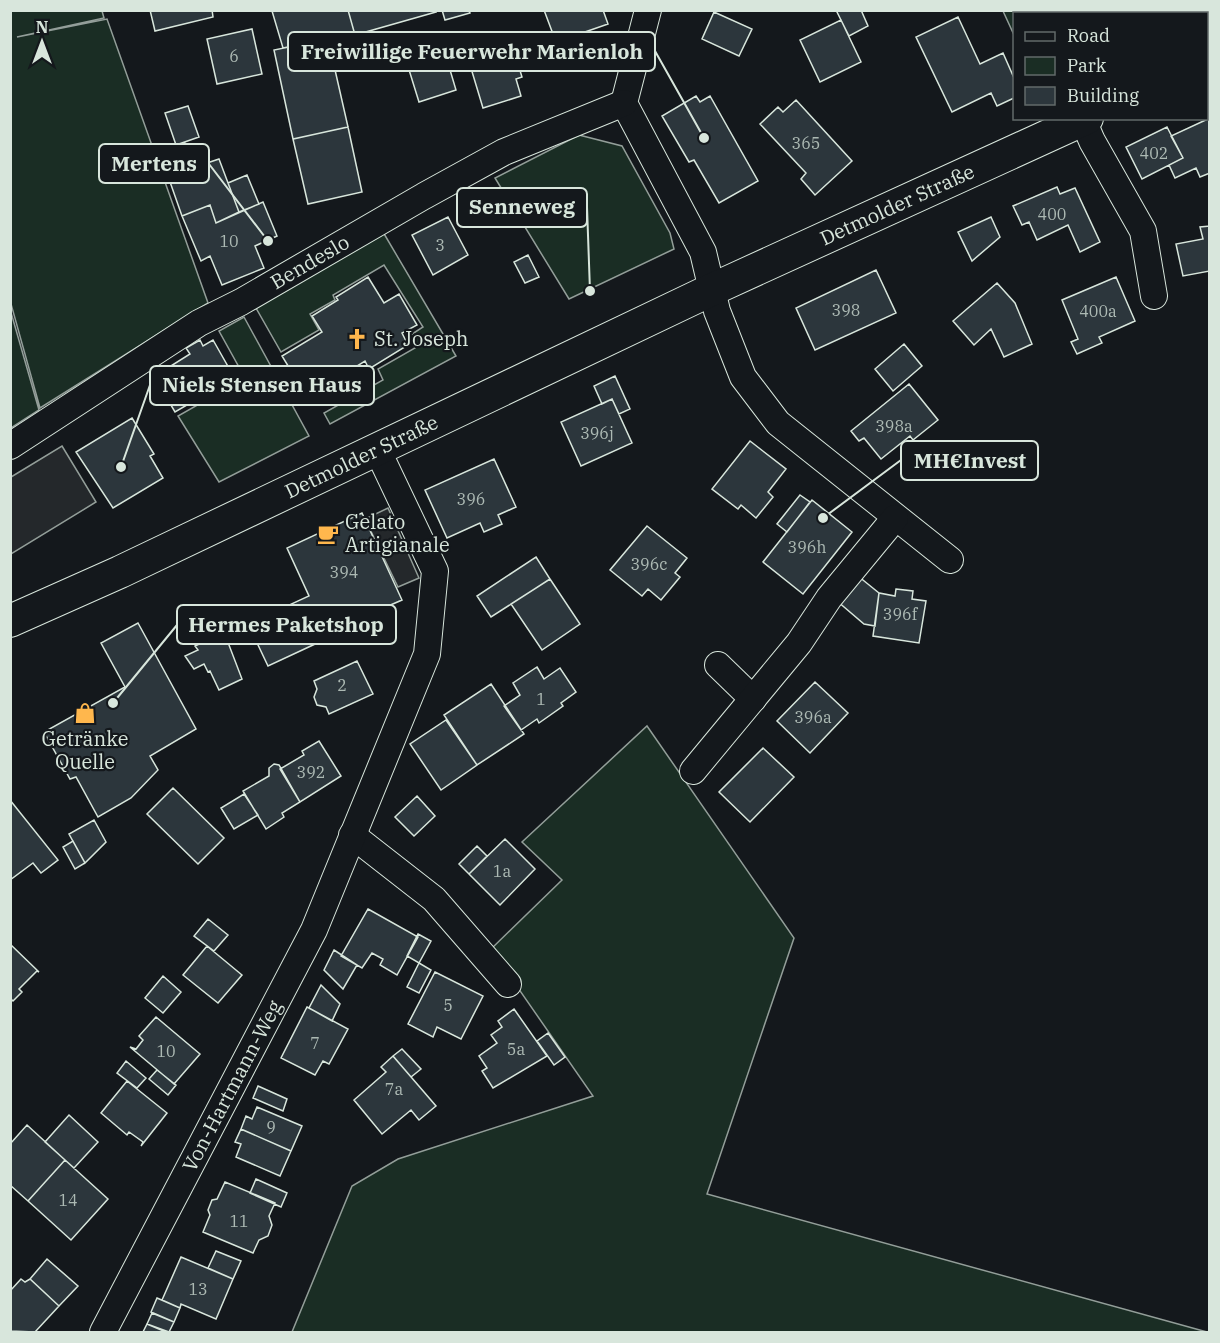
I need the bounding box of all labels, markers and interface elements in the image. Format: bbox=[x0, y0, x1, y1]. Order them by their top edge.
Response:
north arrow bbox=[12, 12, 72, 72]
legend bbox=[1013, 12, 1208, 120]
text: N bbox=[36, 17, 48, 37]
text: Road bbox=[1067, 24, 1110, 47]
callout: Freiwillige Feuerwehr Marienloh bbox=[288, 32, 655, 71]
text: Freiwillige Feuerwehr Marienloh bbox=[301, 37, 644, 65]
house number: 6 bbox=[229, 46, 239, 66]
text: Park bbox=[1067, 54, 1107, 77]
text: Building bbox=[1067, 84, 1139, 107]
house number: 365 bbox=[792, 133, 820, 153]
house number: 402 bbox=[1140, 143, 1168, 163]
callout: Mertens bbox=[99, 144, 209, 183]
text: Mertens bbox=[111, 149, 197, 177]
street label: Detmolder Straße bbox=[815, 157, 978, 251]
callout: Senneweg bbox=[457, 188, 587, 227]
text: Senneweg bbox=[469, 192, 576, 220]
house number: 400 bbox=[1038, 204, 1066, 224]
street label: Bendeslo bbox=[265, 228, 354, 295]
house number: 10 bbox=[219, 231, 239, 251]
house number: 3 bbox=[435, 235, 445, 255]
house number: 398 bbox=[832, 300, 860, 320]
house number: 400a bbox=[1079, 301, 1117, 321]
place label: St. Joseph bbox=[374, 325, 468, 352]
church icon: St. Joseph bbox=[345, 327, 369, 351]
callout: Niels Stensen Haus bbox=[150, 366, 374, 405]
text: Niels Stensen Haus bbox=[162, 370, 362, 398]
street label: Detmolder Straße bbox=[280, 408, 442, 504]
house number: 398a bbox=[875, 416, 913, 436]
house number: 396j bbox=[580, 423, 614, 443]
callout: MH€Invest bbox=[901, 441, 1038, 480]
text: MH€Invest bbox=[914, 446, 1026, 474]
house number: 396 bbox=[457, 489, 485, 509]
place label: Gelato Artigianale bbox=[345, 508, 450, 558]
cafe icon: Gelato Artigianale bbox=[316, 522, 340, 546]
house number: 396h bbox=[788, 537, 826, 557]
house number: 396c bbox=[630, 554, 668, 574]
house number: 394 bbox=[330, 562, 358, 582]
house number: 396f bbox=[883, 604, 919, 624]
callout: Hermes Paketshop bbox=[177, 605, 396, 644]
text: Hermes Paketshop bbox=[188, 610, 384, 638]
house number: 2 bbox=[337, 675, 347, 695]
house number: 1 bbox=[536, 689, 546, 709]
shop icon: Getränke Quelle bbox=[73, 701, 97, 725]
house number: 396a bbox=[794, 707, 832, 727]
place label: Getränke Quelle bbox=[42, 725, 128, 775]
house number: 392 bbox=[297, 762, 325, 782]
house number: 1a bbox=[493, 861, 511, 881]
street label: Von-Hartmann-Weg bbox=[176, 995, 288, 1176]
house number: 5 bbox=[443, 995, 453, 1015]
house number: 7 bbox=[310, 1033, 320, 1053]
house number: 5a bbox=[507, 1039, 525, 1059]
house number: 10 bbox=[156, 1041, 176, 1061]
house number: 7a bbox=[385, 1079, 403, 1099]
house number: 9 bbox=[266, 1117, 276, 1137]
house number: 14 bbox=[58, 1190, 78, 1210]
house number: 11 bbox=[229, 1211, 249, 1231]
house number: 13 bbox=[188, 1279, 208, 1299]

